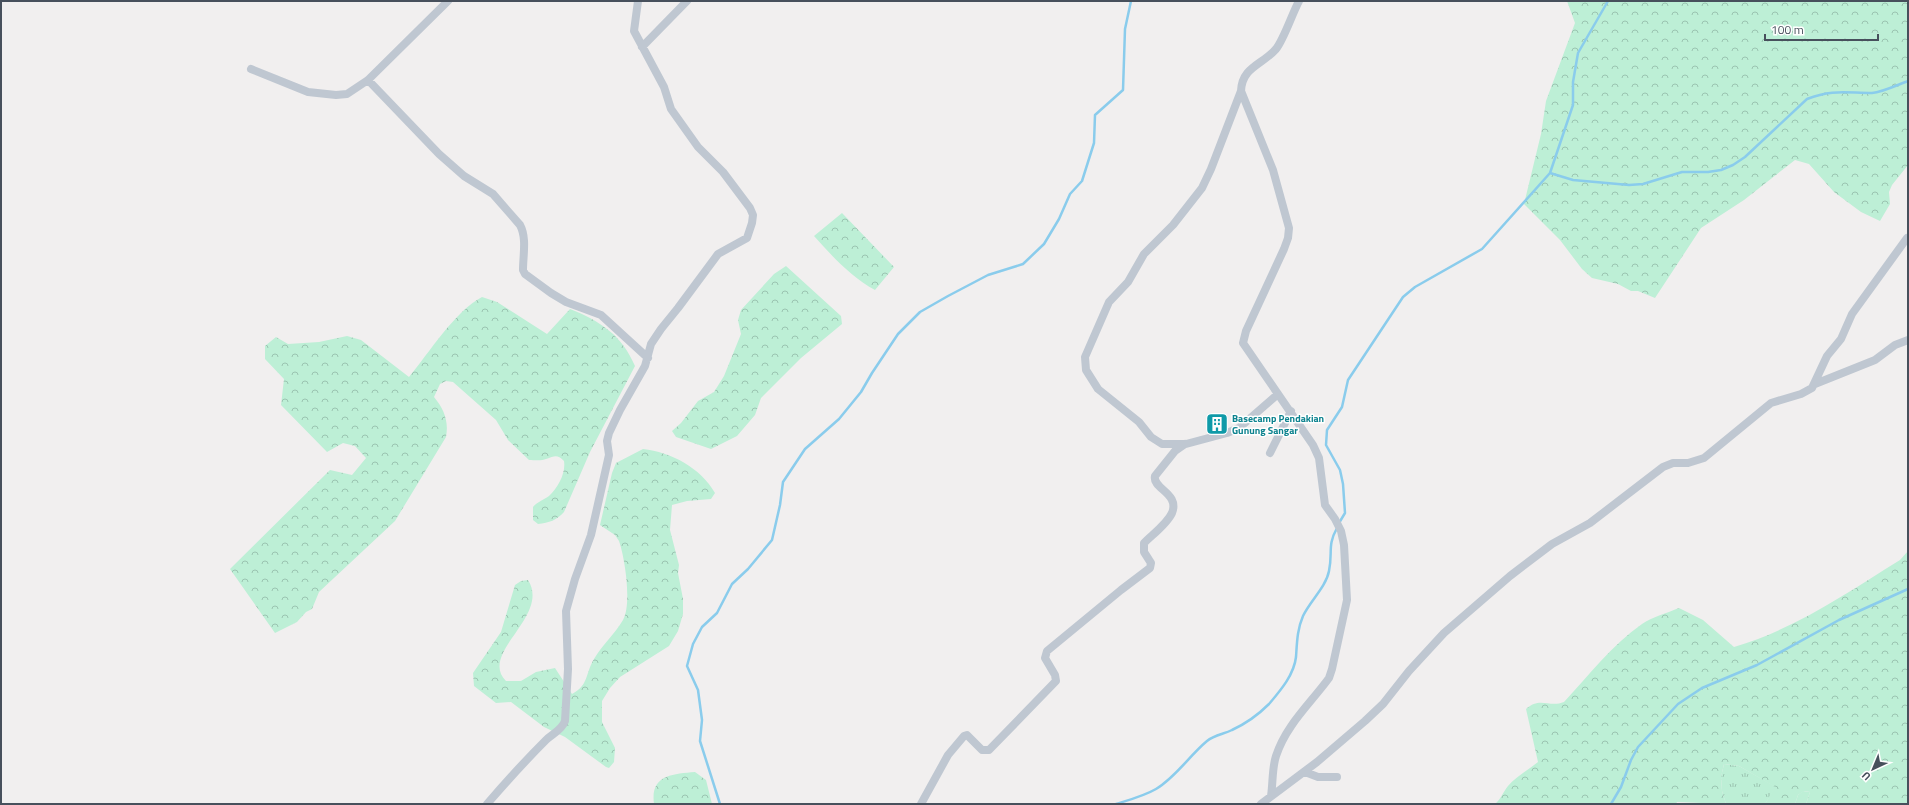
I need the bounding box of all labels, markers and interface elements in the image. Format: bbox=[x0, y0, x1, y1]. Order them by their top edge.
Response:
scale bar bbox=[1765, 16, 1878, 42]
text: 100 m bbox=[1771, 20, 1804, 39]
building icon: Basecamp Pendakian Gunung Sangar bbox=[1204, 411, 1230, 437]
place label: Basecamp Pendakian Gunung Sangar bbox=[1232, 411, 1324, 438]
north arrow bbox=[1853, 749, 1893, 789]
text: U bbox=[1858, 768, 1874, 784]

